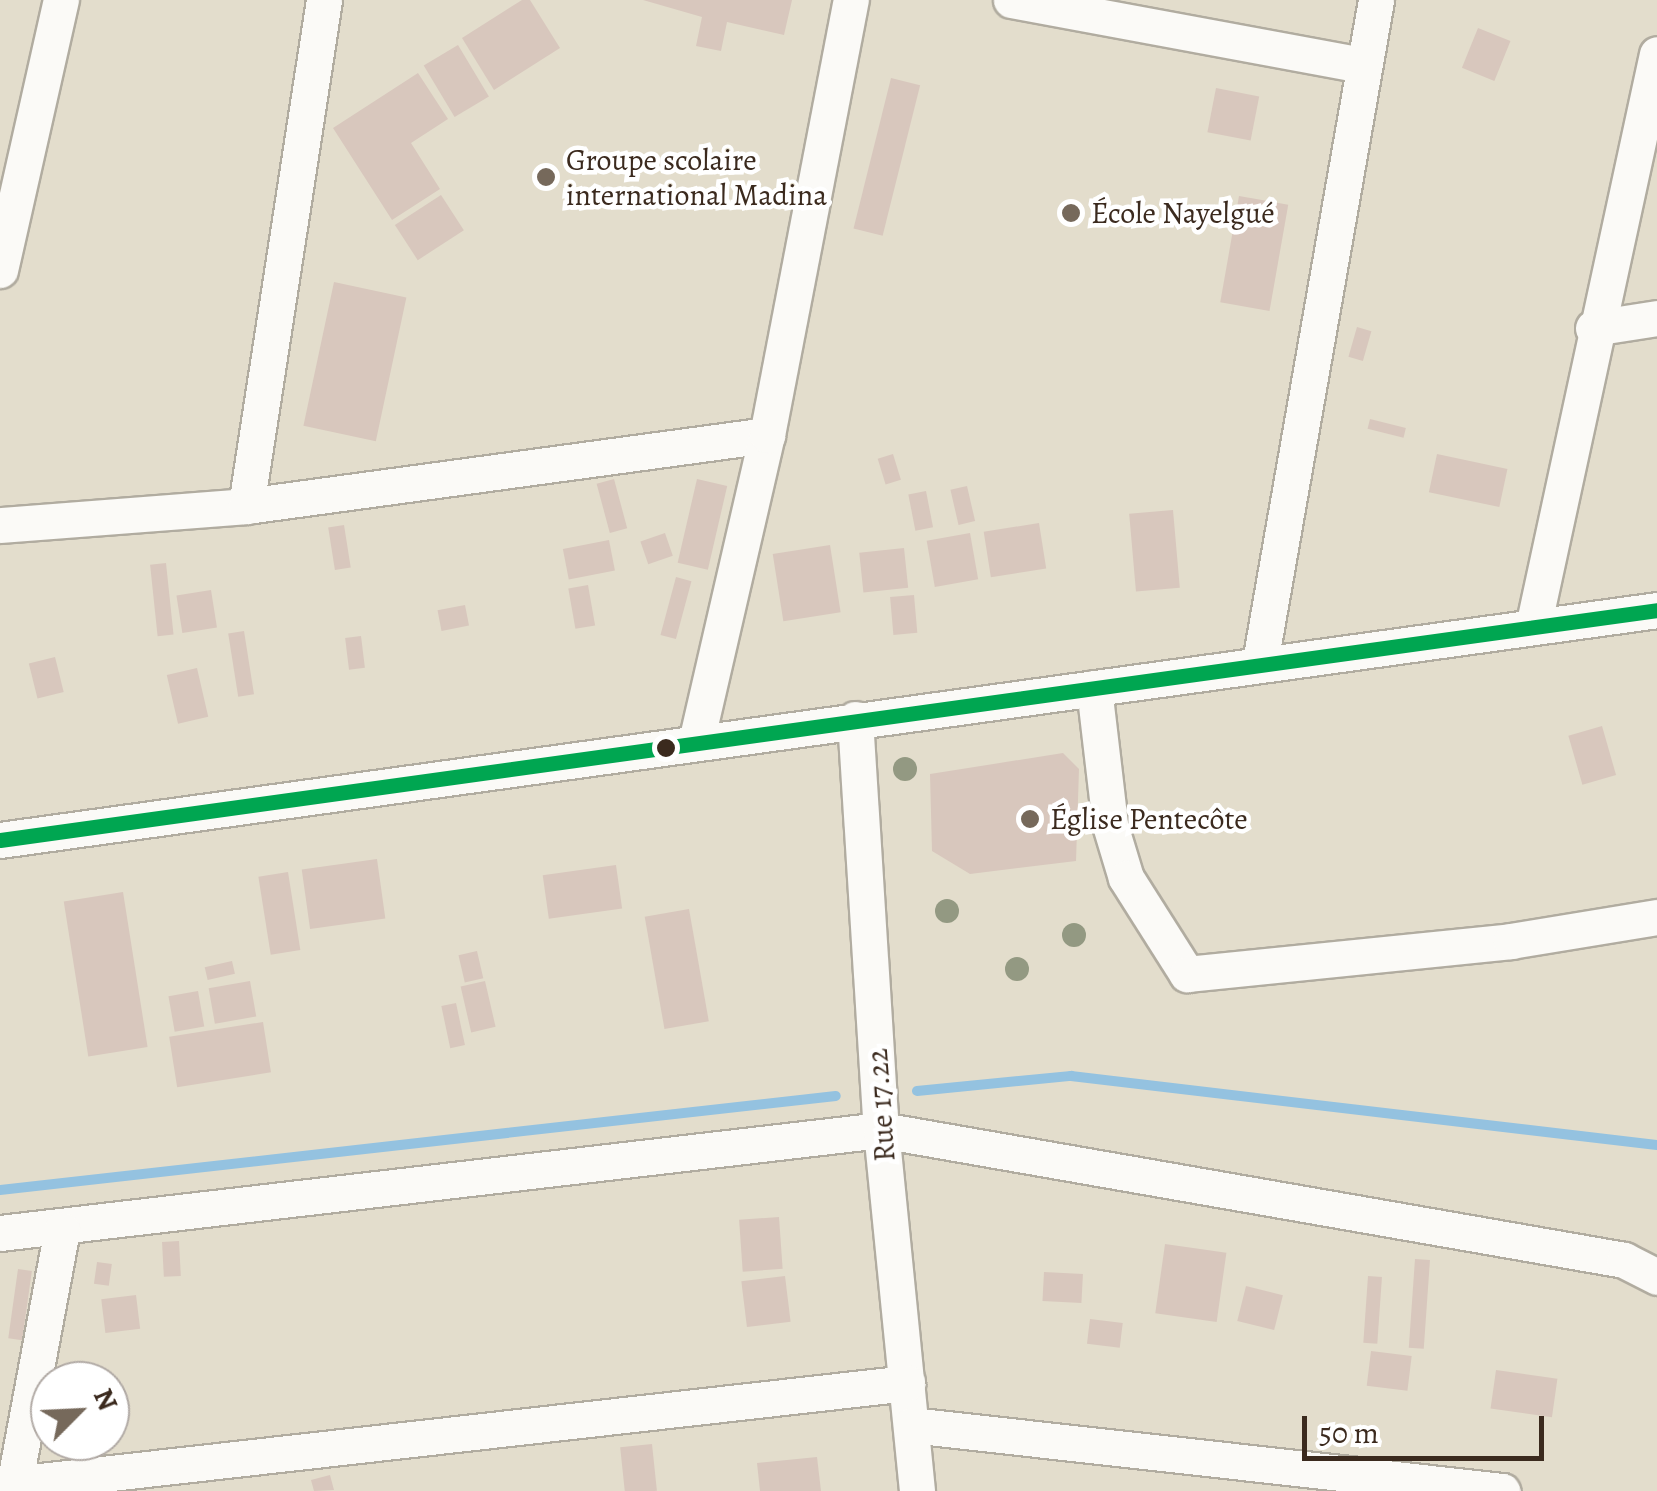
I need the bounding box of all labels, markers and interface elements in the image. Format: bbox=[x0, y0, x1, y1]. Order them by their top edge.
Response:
place label: Groupe scolaire international Madina bbox=[566, 142, 827, 212]
marker: Groupe scolaire international Madina bbox=[535, 166, 557, 188]
place label: École Nayelgué bbox=[1091, 195, 1275, 231]
marker: École Nayelgué bbox=[1060, 202, 1082, 224]
unlabelled marker bbox=[656, 738, 676, 758]
place label: Église Pentecôte bbox=[1050, 801, 1248, 837]
marker: Église Pentecôte bbox=[1019, 808, 1041, 830]
street label: Rue 17.22 bbox=[859, 1047, 903, 1163]
north arrow bbox=[30, 1361, 130, 1461]
text: N bbox=[84, 1383, 127, 1417]
scale bar bbox=[1307, 1396, 1550, 1458]
text: 50 m bbox=[1319, 1413, 1379, 1453]

